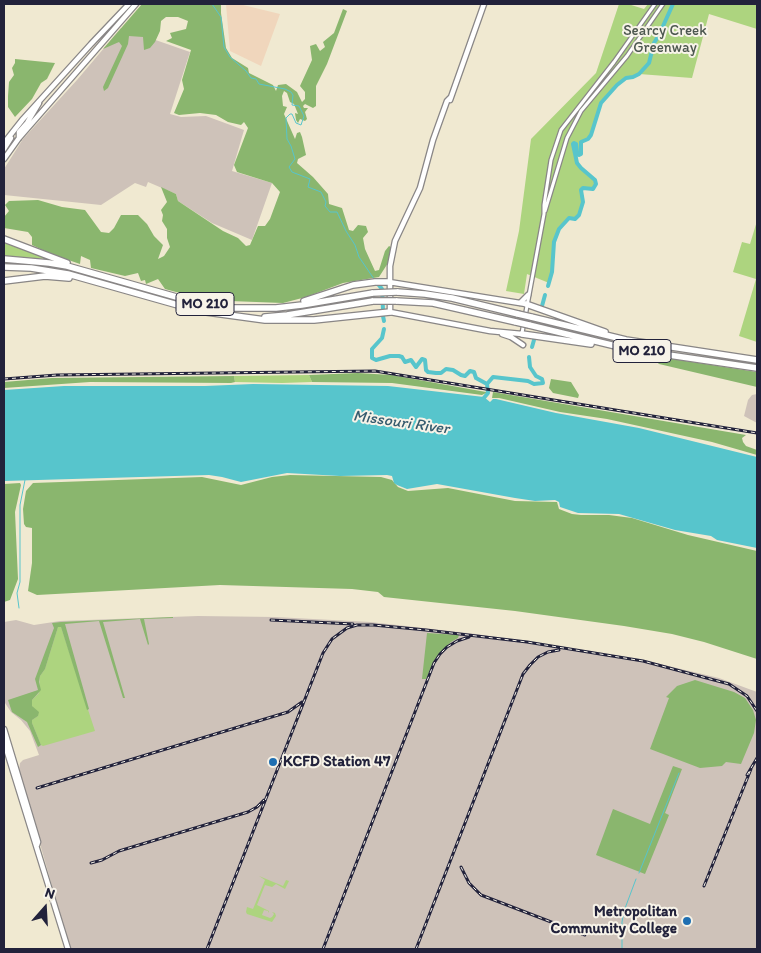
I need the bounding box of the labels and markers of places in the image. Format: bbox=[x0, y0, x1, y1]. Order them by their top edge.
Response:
place label: KCFD Station 47 bbox=[283, 753, 390, 771]
marker: KCFD Station 47 bbox=[267, 756, 279, 768]
place label: Metropolitan Community College bbox=[551, 903, 677, 938]
marker: Metropolitan Community College bbox=[681, 915, 693, 927]

